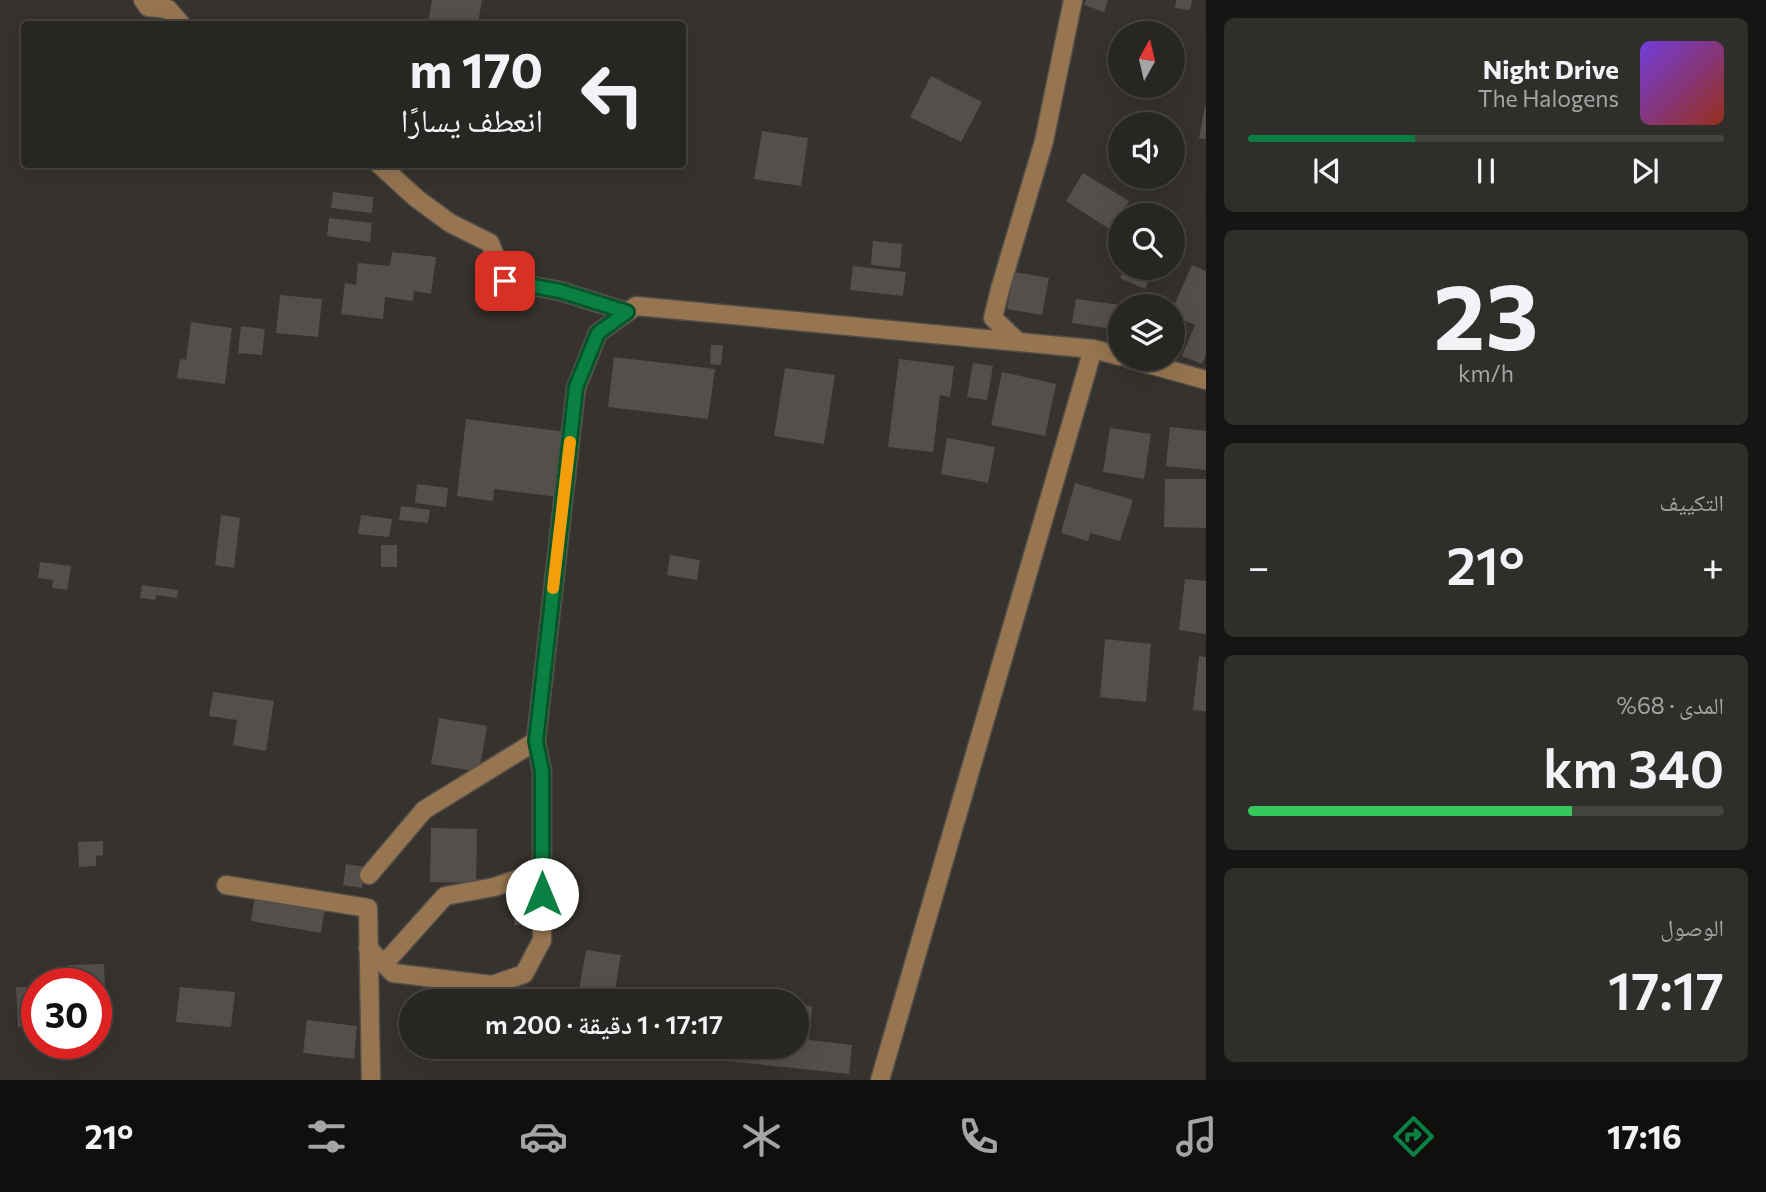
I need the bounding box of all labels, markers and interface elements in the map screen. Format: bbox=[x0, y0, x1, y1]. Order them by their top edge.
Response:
north arrow bbox=[1108, 21, 1185, 98]
map controls bbox=[1108, 21, 1185, 371]
text: 170 m bbox=[410, 38, 543, 98]
icon: left bbox=[567, 49, 658, 140]
text: Night Drive bbox=[1483, 53, 1619, 84]
text: The Halogens bbox=[1478, 84, 1619, 112]
text: انعطف يسارًا bbox=[401, 99, 543, 139]
button: sound bbox=[1108, 112, 1185, 189]
icon: previous bbox=[1308, 152, 1346, 190]
icon: pause bbox=[1467, 152, 1505, 190]
icon: next bbox=[1626, 152, 1664, 190]
button: search bbox=[1108, 203, 1185, 280]
pin bbox=[475, 251, 535, 311]
text: 23 bbox=[1434, 257, 1538, 369]
icon: arrive bbox=[486, 262, 524, 300]
button: layers bbox=[1108, 294, 1185, 371]
text: km/h bbox=[1458, 359, 1514, 387]
text: التكييف bbox=[1659, 488, 1724, 516]
text: 21° bbox=[1446, 532, 1525, 596]
text: − bbox=[1248, 542, 1270, 589]
text: + bbox=[1702, 542, 1724, 589]
text: المدى · 68% bbox=[1617, 691, 1724, 719]
text: 340 km bbox=[1543, 735, 1724, 799]
position arrow bbox=[505, 857, 579, 931]
text: الوصول bbox=[1660, 913, 1724, 941]
text: 17:17 bbox=[1608, 957, 1724, 1021]
speed limit sign: 30 bbox=[21, 968, 112, 1059]
text: 17:17 · 1 دقيقة · 200 m bbox=[485, 1008, 723, 1039]
icon: filters bbox=[302, 1112, 351, 1161]
icon: car bbox=[519, 1112, 568, 1161]
icon: climate bbox=[737, 1112, 786, 1161]
icon: phone bbox=[954, 1112, 1003, 1161]
icon: music bbox=[1172, 1112, 1221, 1161]
icon: directions bbox=[1389, 1112, 1438, 1161]
text: 21° bbox=[84, 1116, 133, 1156]
text: 17:16 bbox=[1607, 1116, 1682, 1156]

